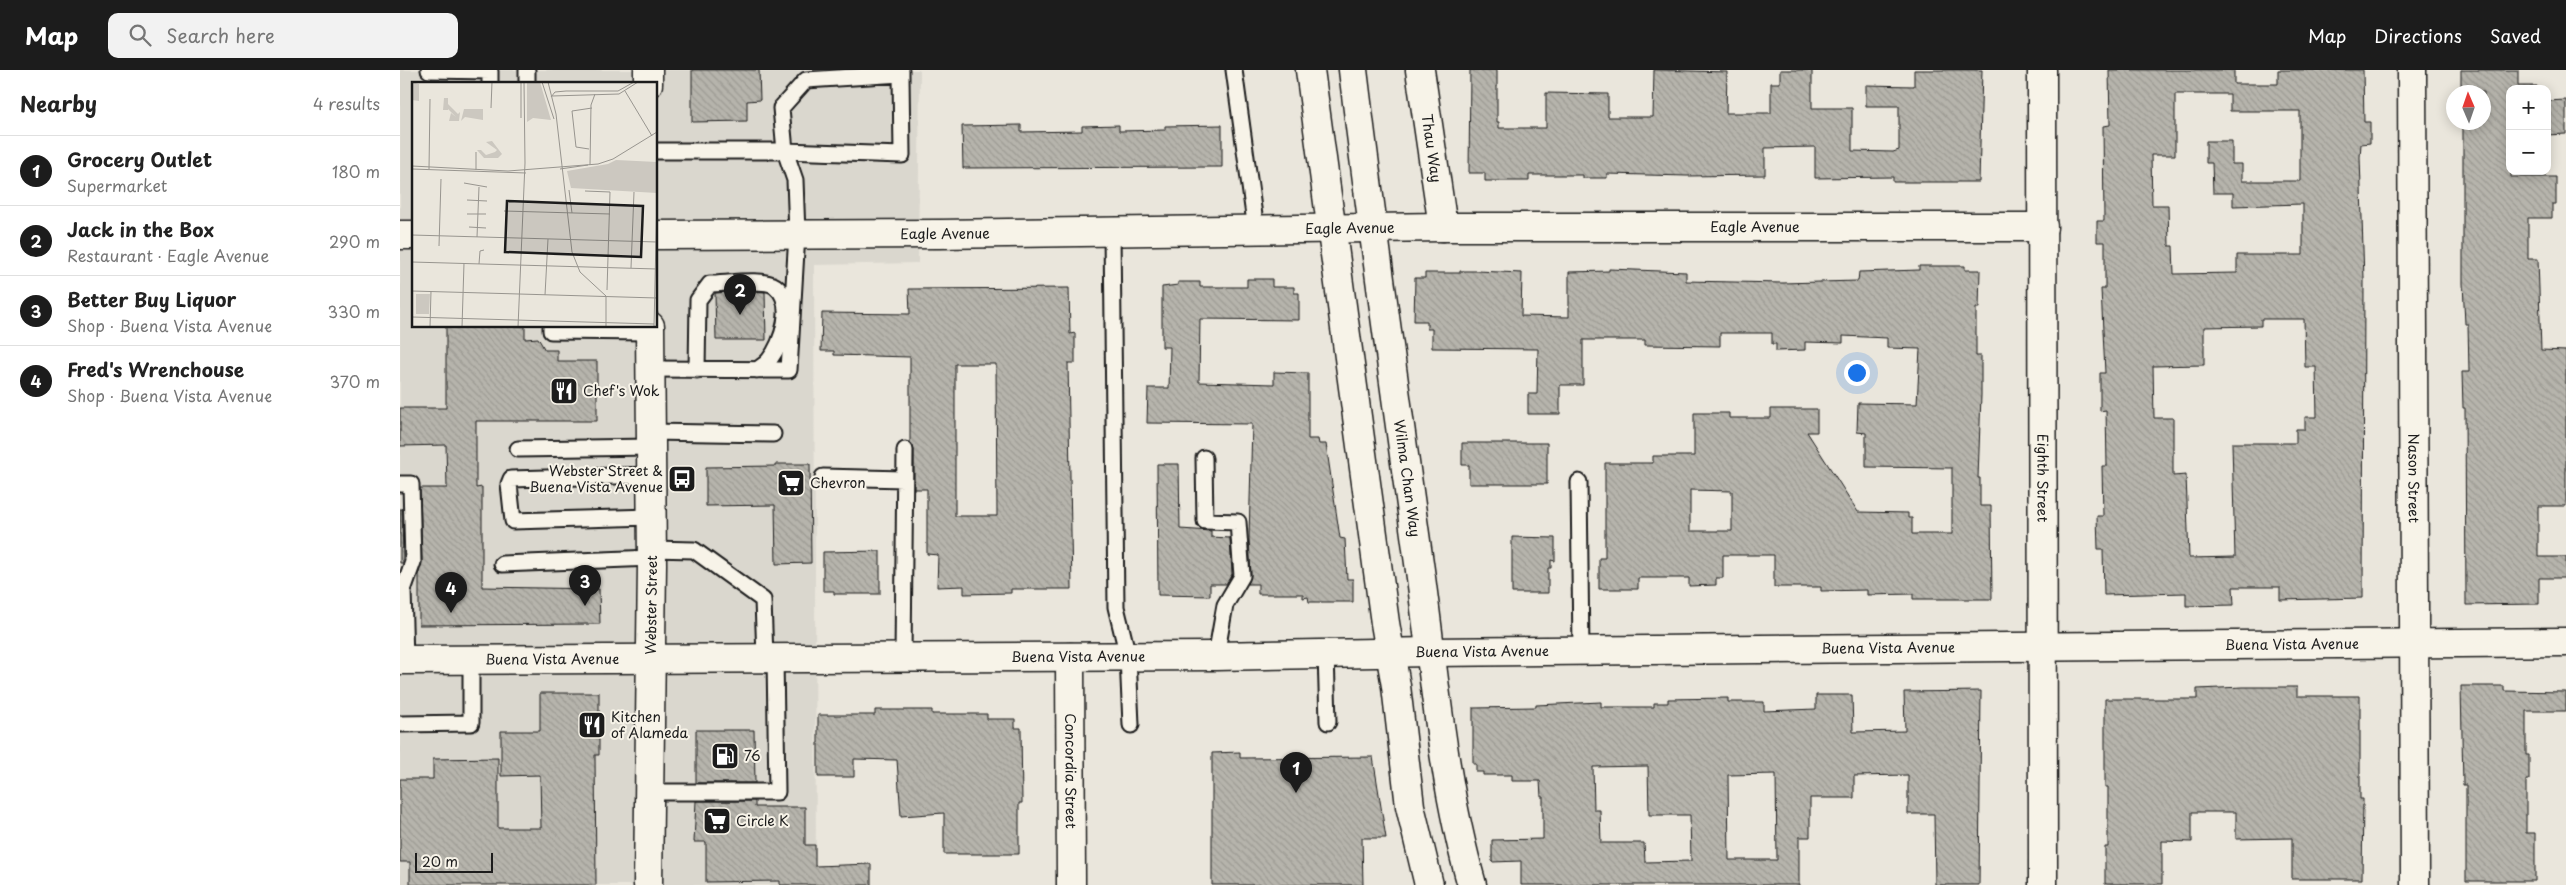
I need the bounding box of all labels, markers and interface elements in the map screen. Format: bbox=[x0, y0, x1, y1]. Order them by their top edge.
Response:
search box bbox=[108, 13, 458, 58]
text: Map bbox=[25, 17, 78, 53]
icon: search bbox=[126, 21, 154, 49]
text: Search here bbox=[166, 21, 275, 49]
text: Map bbox=[2308, 22, 2346, 49]
text: Directions bbox=[2374, 22, 2462, 49]
text: Saved bbox=[2490, 22, 2541, 49]
inset map bbox=[412, 82, 658, 328]
north arrow bbox=[2446, 85, 2491, 130]
map controls bbox=[2506, 85, 2551, 175]
button: + bbox=[2506, 85, 2551, 130]
text: Nearby bbox=[20, 87, 97, 119]
text: 4 results bbox=[313, 91, 380, 115]
street label: Thau Way bbox=[1417, 112, 1447, 184]
button: − bbox=[2506, 130, 2551, 175]
text: Grocery Outlet bbox=[67, 145, 212, 173]
text: 1 bbox=[32, 159, 40, 183]
text: 180 m bbox=[332, 159, 380, 183]
text: Supermarket bbox=[67, 173, 167, 197]
text: Jack in the Box bbox=[67, 215, 214, 243]
street label: Eagle Avenue bbox=[1710, 216, 1800, 237]
street label: Eagle Avenue bbox=[1305, 217, 1395, 239]
street label: Eagle Avenue bbox=[900, 222, 990, 244]
text: 2 bbox=[30, 229, 42, 253]
text: 290 m bbox=[329, 229, 380, 253]
text: Restaurant · Eagle Avenue bbox=[67, 243, 269, 267]
pin: 2 bbox=[724, 274, 756, 315]
text: Better Buy Liquor bbox=[67, 285, 236, 313]
text: 3 bbox=[31, 299, 41, 323]
text: 330 m bbox=[327, 299, 380, 323]
text: Shop · Buena Vista Avenue bbox=[67, 313, 272, 337]
text: Fred's Wrenchouse bbox=[67, 355, 244, 383]
your location bbox=[1844, 360, 1870, 386]
text: 4 bbox=[31, 369, 41, 393]
text: 370 m bbox=[330, 369, 380, 393]
restaurant icon: Chef's Wok bbox=[549, 376, 579, 406]
place label: Chef's Wok bbox=[583, 380, 660, 401]
text: Shop · Buena Vista Avenue bbox=[67, 383, 272, 407]
street label: Wilma Chan Way bbox=[1389, 418, 1426, 538]
street label: Nason Street bbox=[2403, 433, 2425, 523]
street label: Eighth Street bbox=[2032, 434, 2054, 522]
place label: Webster Street & Buena Vista Avenue bbox=[529, 460, 663, 497]
bus stop icon: Webster Street & Buena Vista Avenue bbox=[667, 464, 697, 494]
supermarket icon: Chevron bbox=[776, 468, 806, 498]
place label: Chevron bbox=[810, 472, 866, 493]
street label: Webster Street bbox=[640, 555, 662, 655]
pin: 3 bbox=[569, 565, 601, 606]
pin: 4 bbox=[435, 572, 467, 613]
street label: Buena Vista Avenue bbox=[2225, 633, 2359, 655]
street label: Buena Vista Avenue bbox=[1821, 636, 1955, 659]
street label: Buena Vista Avenue bbox=[1415, 640, 1549, 662]
street label: Buena Vista Avenue bbox=[1011, 645, 1145, 667]
street label: Buena Vista Avenue bbox=[485, 648, 619, 670]
place label: Kitchen of Alameda bbox=[611, 706, 689, 743]
restaurant icon: Kitchen of Alameda bbox=[577, 710, 607, 740]
street label: Concordia Street bbox=[1060, 713, 1082, 829]
fuel station icon: 76 bbox=[710, 741, 740, 771]
place label: 76 bbox=[744, 745, 761, 766]
pin: 1 bbox=[1280, 752, 1312, 793]
supermarket icon: Circle K bbox=[702, 806, 732, 836]
place label: Circle K bbox=[736, 810, 789, 831]
scale bar bbox=[415, 850, 492, 873]
text: 20 m bbox=[422, 851, 458, 872]

